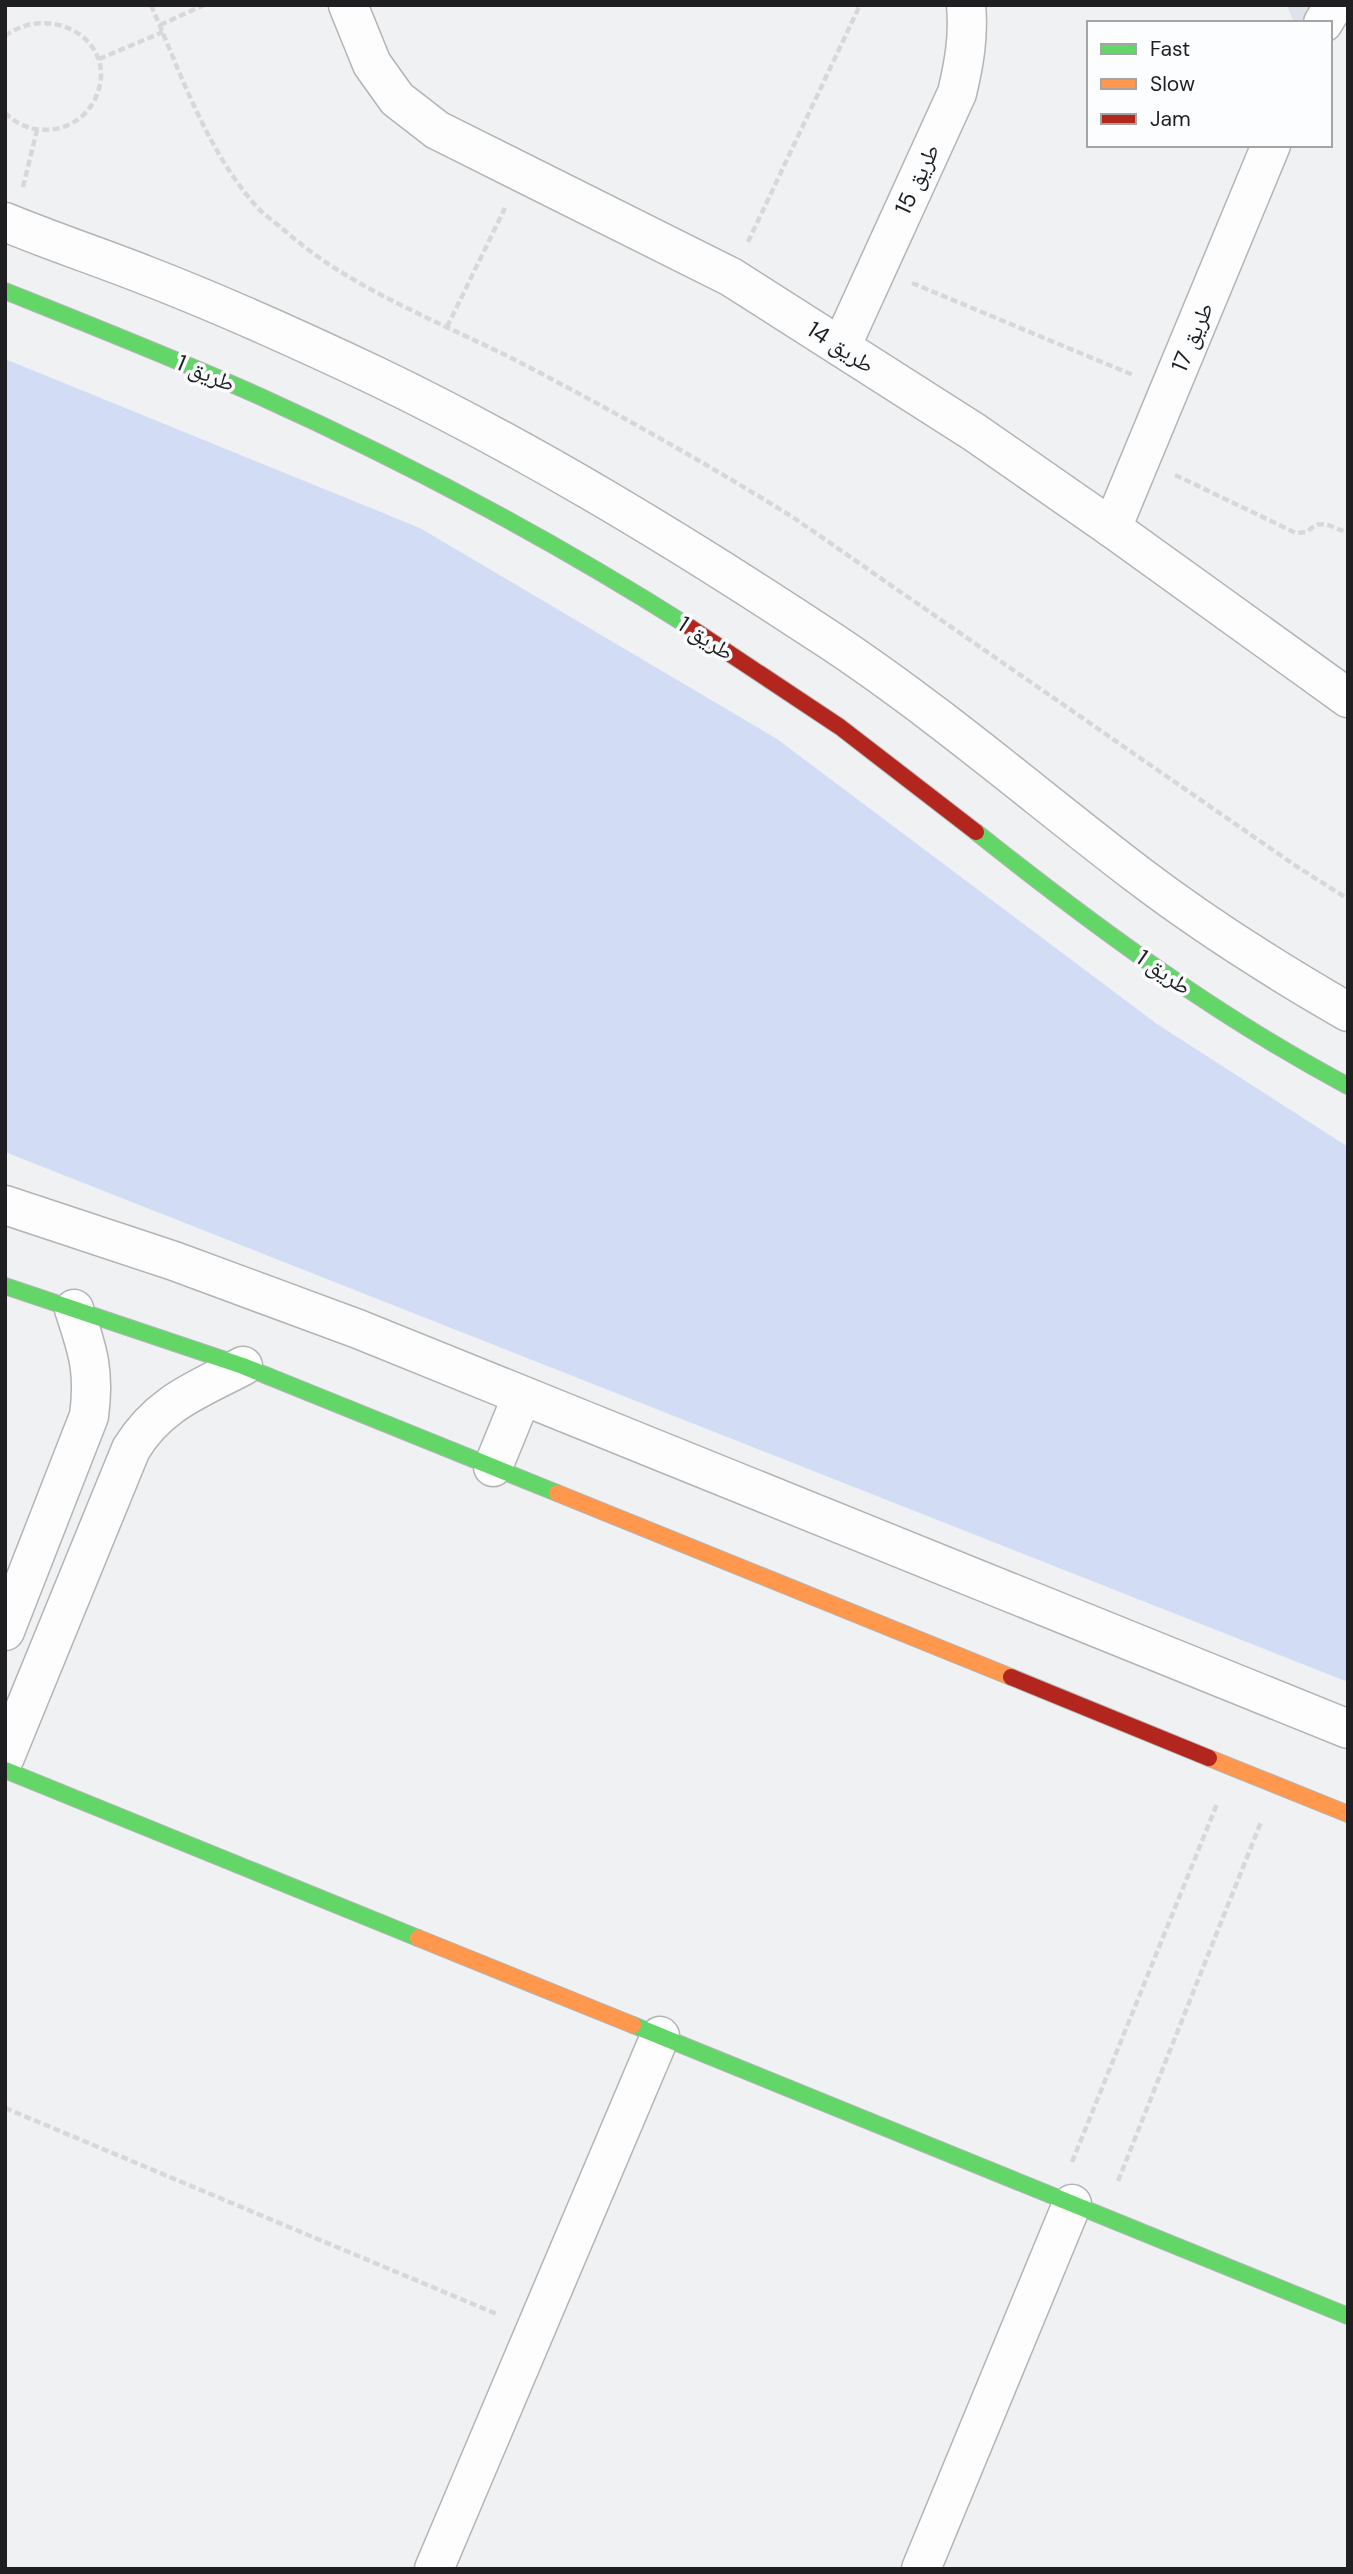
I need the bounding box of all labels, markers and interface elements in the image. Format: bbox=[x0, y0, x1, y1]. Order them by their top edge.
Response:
legend bbox=[1087, 21, 1332, 147]
text: Fast bbox=[1150, 35, 1190, 63]
text: Slow bbox=[1150, 70, 1195, 98]
text: Jam bbox=[1150, 105, 1191, 133]
street label: طريق 15 bbox=[888, 139, 946, 219]
street label: طريق 17 bbox=[1164, 298, 1220, 376]
street label: طريق 14 bbox=[802, 314, 880, 380]
street label: طريق 1 bbox=[172, 347, 240, 399]
street label: طريق 1 bbox=[672, 609, 740, 667]
street label: طريق 1 bbox=[1131, 942, 1197, 1002]

